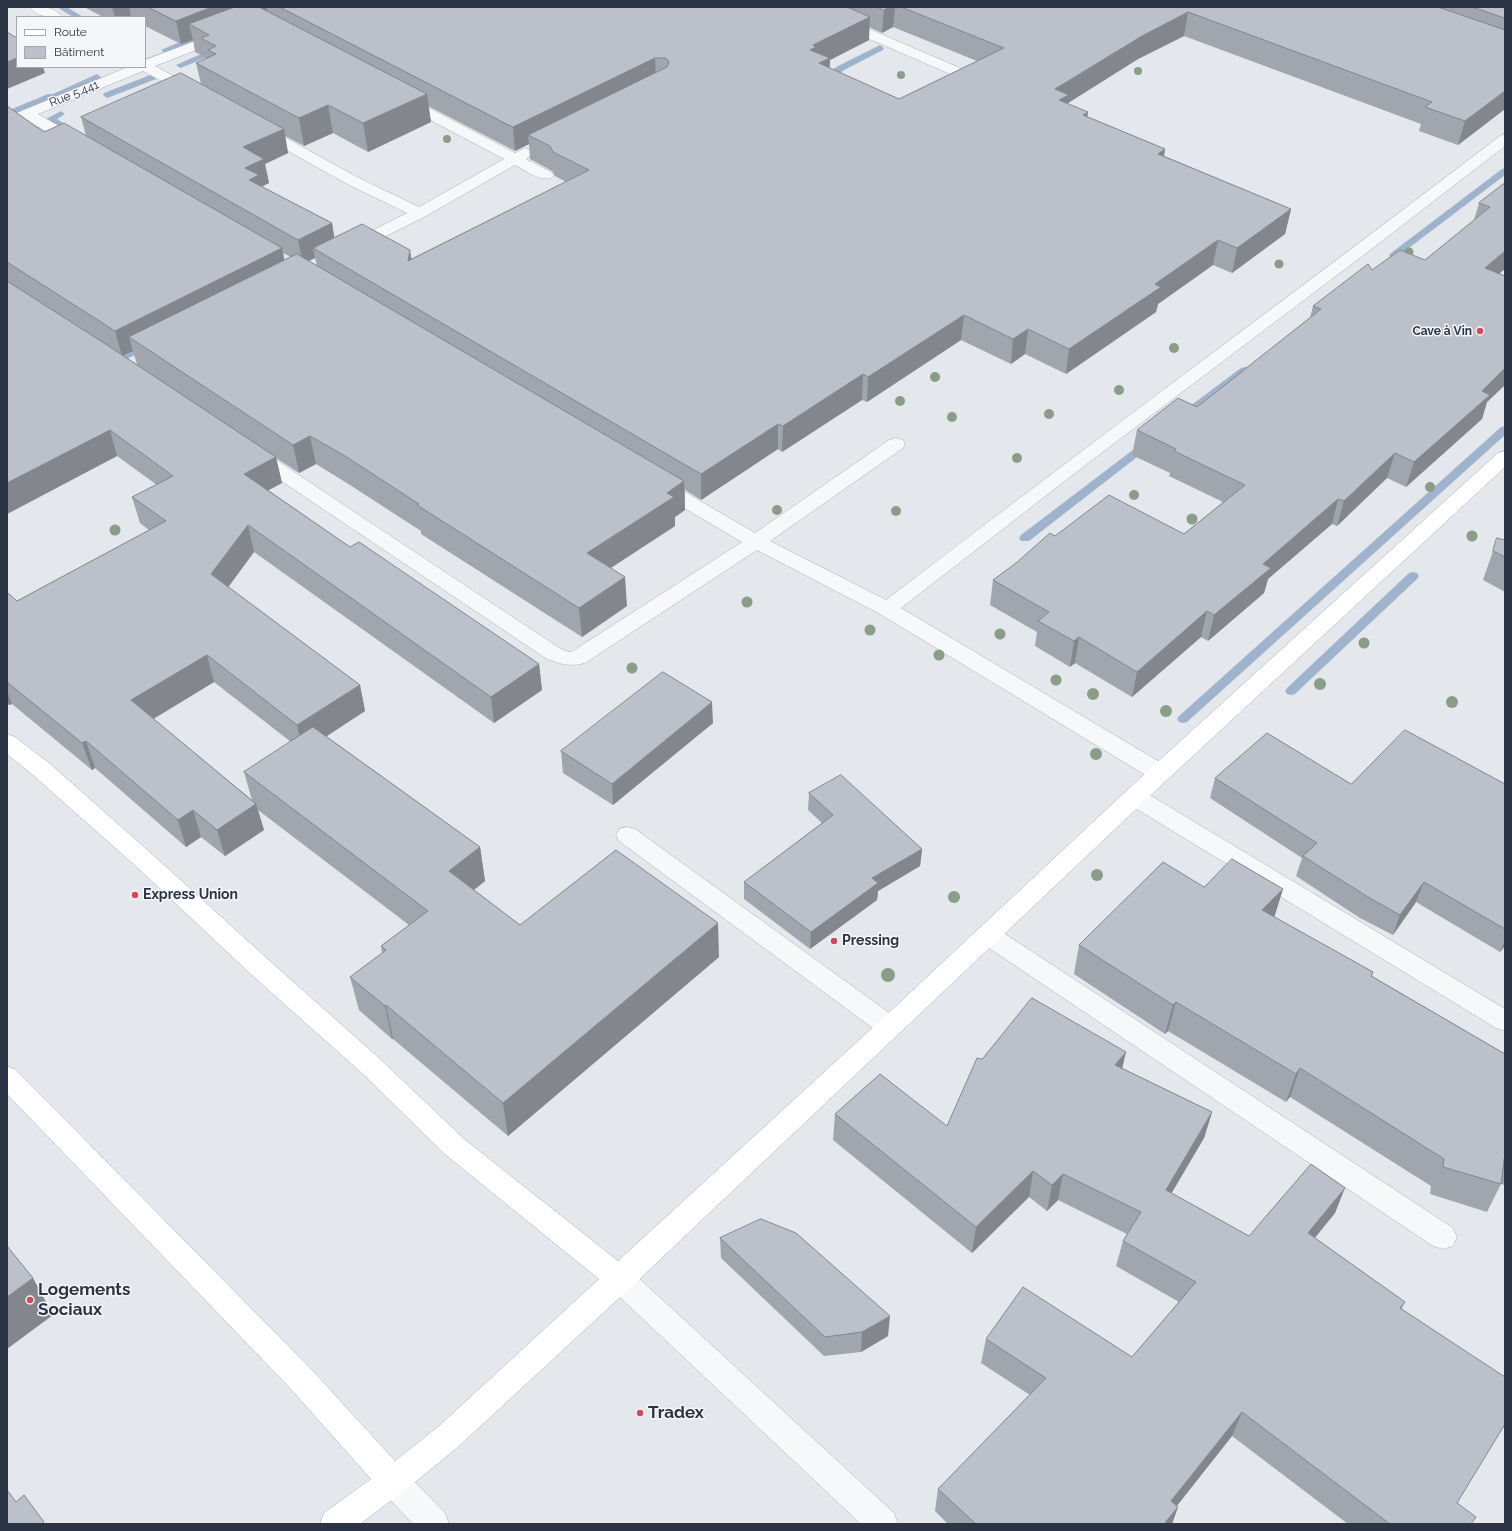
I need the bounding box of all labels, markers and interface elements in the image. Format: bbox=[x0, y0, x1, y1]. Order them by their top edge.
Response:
legend bbox=[16, 16, 146, 68]
text: Route bbox=[54, 25, 87, 39]
text: Bâtiment bbox=[54, 45, 104, 59]
street label: Rue 5.441 bbox=[47, 78, 101, 110]
place label: Cave à Vin bbox=[1412, 324, 1472, 338]
marker: Cave à Vin bbox=[1475, 326, 1485, 336]
place label: Express Union bbox=[143, 887, 238, 903]
marker: Express Union bbox=[130, 890, 140, 900]
place label: Pressing bbox=[842, 933, 899, 949]
marker: Pressing bbox=[829, 936, 839, 946]
place label: Logements Sociaux bbox=[38, 1280, 130, 1320]
marker: Logements Sociaux bbox=[25, 1295, 35, 1305]
place label: Tradex bbox=[648, 1403, 704, 1423]
marker: Tradex bbox=[635, 1408, 645, 1418]

